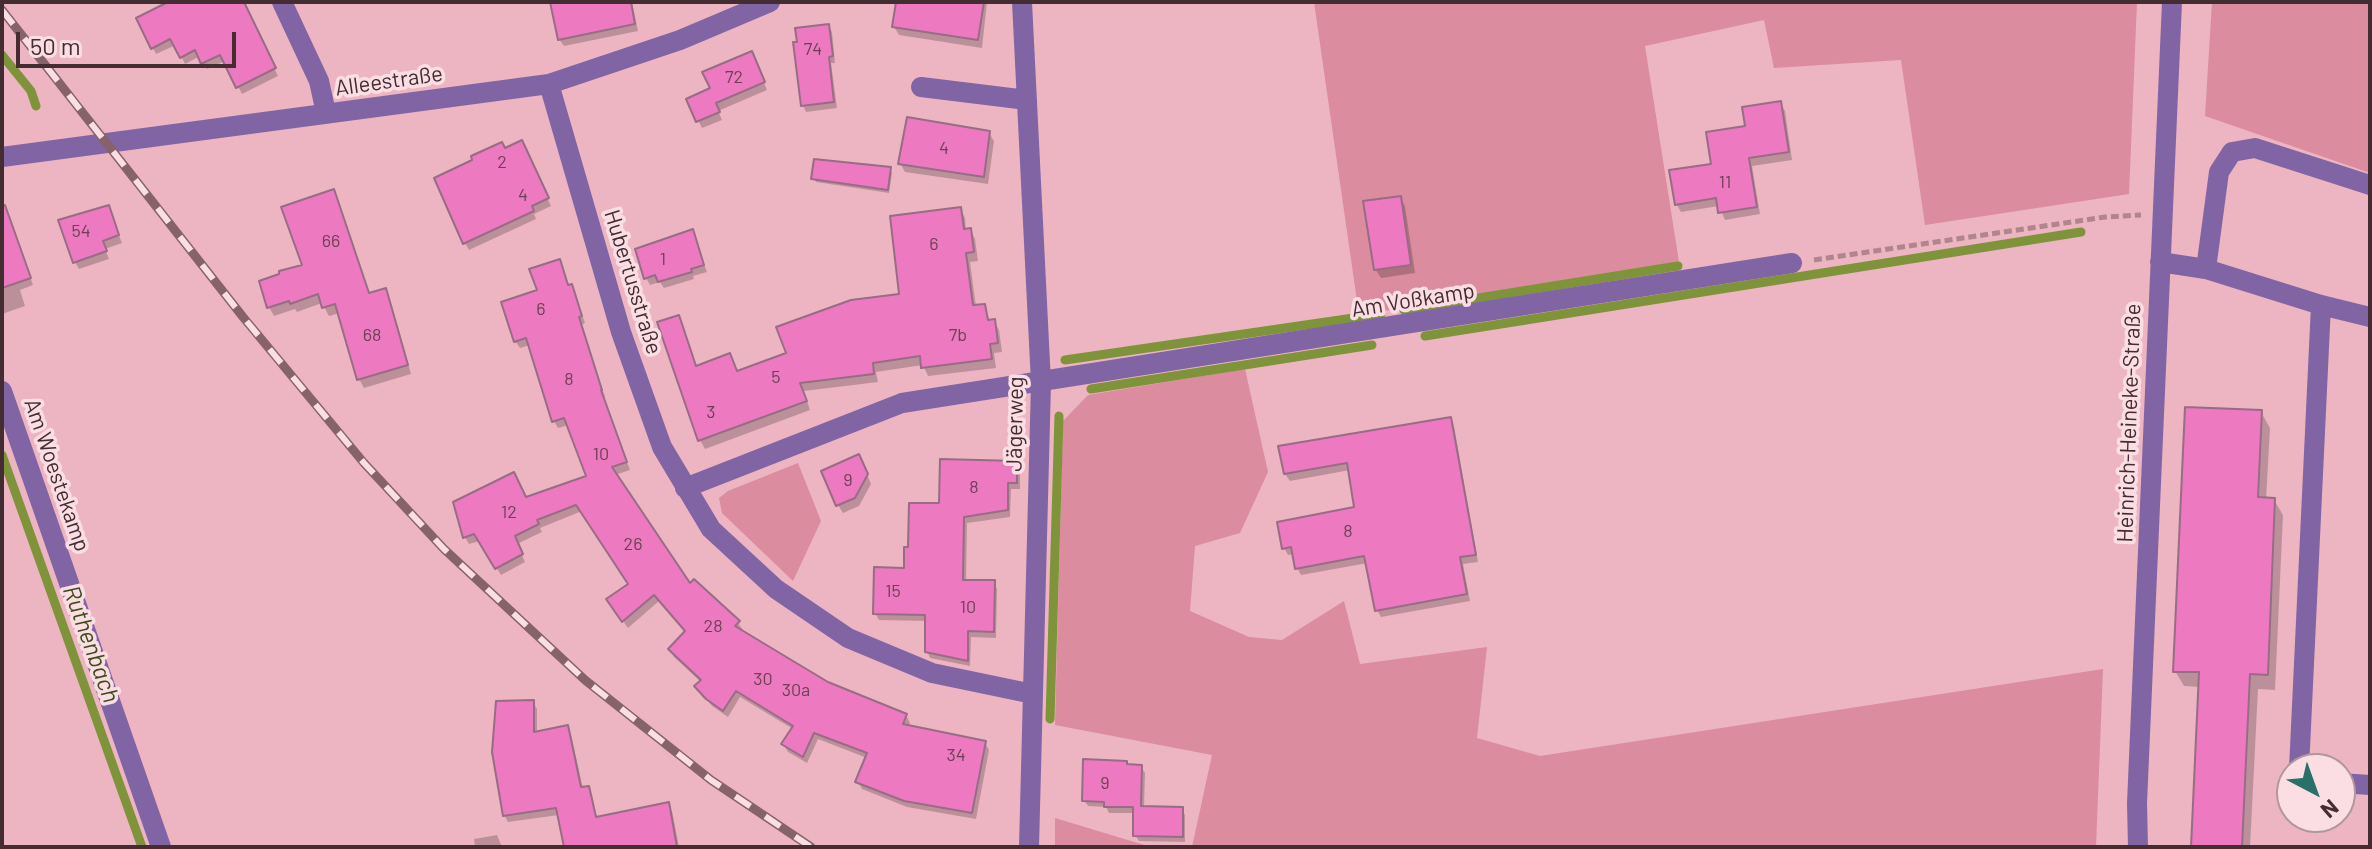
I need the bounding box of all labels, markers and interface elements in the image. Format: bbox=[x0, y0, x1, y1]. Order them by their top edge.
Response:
scale bar bbox=[20, 16, 240, 66]
text: 50 m bbox=[30, 31, 81, 60]
house number: 74 bbox=[804, 38, 822, 60]
street label: Alleestraße bbox=[333, 60, 445, 102]
house number: 72 bbox=[725, 66, 743, 88]
house number: 4 bbox=[939, 137, 949, 159]
house number: 2 bbox=[497, 151, 507, 173]
house number: 11 bbox=[1719, 171, 1731, 193]
house number: 4 bbox=[518, 184, 528, 206]
street label: Hubertusstraße bbox=[598, 206, 668, 358]
house number: 54 bbox=[71, 220, 91, 242]
house number: 66 bbox=[322, 230, 340, 252]
house number: 6 bbox=[929, 233, 939, 255]
house number: 1 bbox=[660, 248, 666, 270]
street label: Am Voßkamp bbox=[1349, 277, 1477, 323]
house number: 6 bbox=[536, 298, 546, 320]
street label: Heinrich-Heineke-Straße bbox=[2112, 303, 2146, 543]
house number: 68 bbox=[363, 324, 381, 346]
house number: 7b bbox=[949, 324, 967, 346]
house number: 5 bbox=[771, 366, 781, 388]
house number: 8 bbox=[564, 368, 574, 390]
street label: Jägerweg bbox=[1001, 376, 1029, 472]
street label: Am Woestekamp bbox=[18, 395, 96, 555]
house number: 3 bbox=[706, 401, 716, 423]
house number: 10 bbox=[593, 443, 609, 465]
house number: 9 bbox=[843, 469, 853, 491]
house number: 8 bbox=[969, 476, 979, 498]
house number: 12 bbox=[501, 501, 517, 523]
house number: 8 bbox=[1343, 520, 1353, 542]
house number: 26 bbox=[624, 533, 642, 555]
house number: 15 bbox=[885, 580, 901, 602]
water label: Ruthenbach bbox=[57, 581, 125, 707]
house number: 10 bbox=[960, 596, 976, 618]
house number: 28 bbox=[703, 615, 723, 637]
house number: 30 bbox=[753, 668, 773, 690]
house number: 30a bbox=[782, 679, 810, 701]
house number: 34 bbox=[946, 744, 966, 766]
north arrow bbox=[2276, 753, 2356, 833]
house number: 9 bbox=[1100, 772, 1110, 794]
text: N bbox=[2316, 795, 2344, 824]

